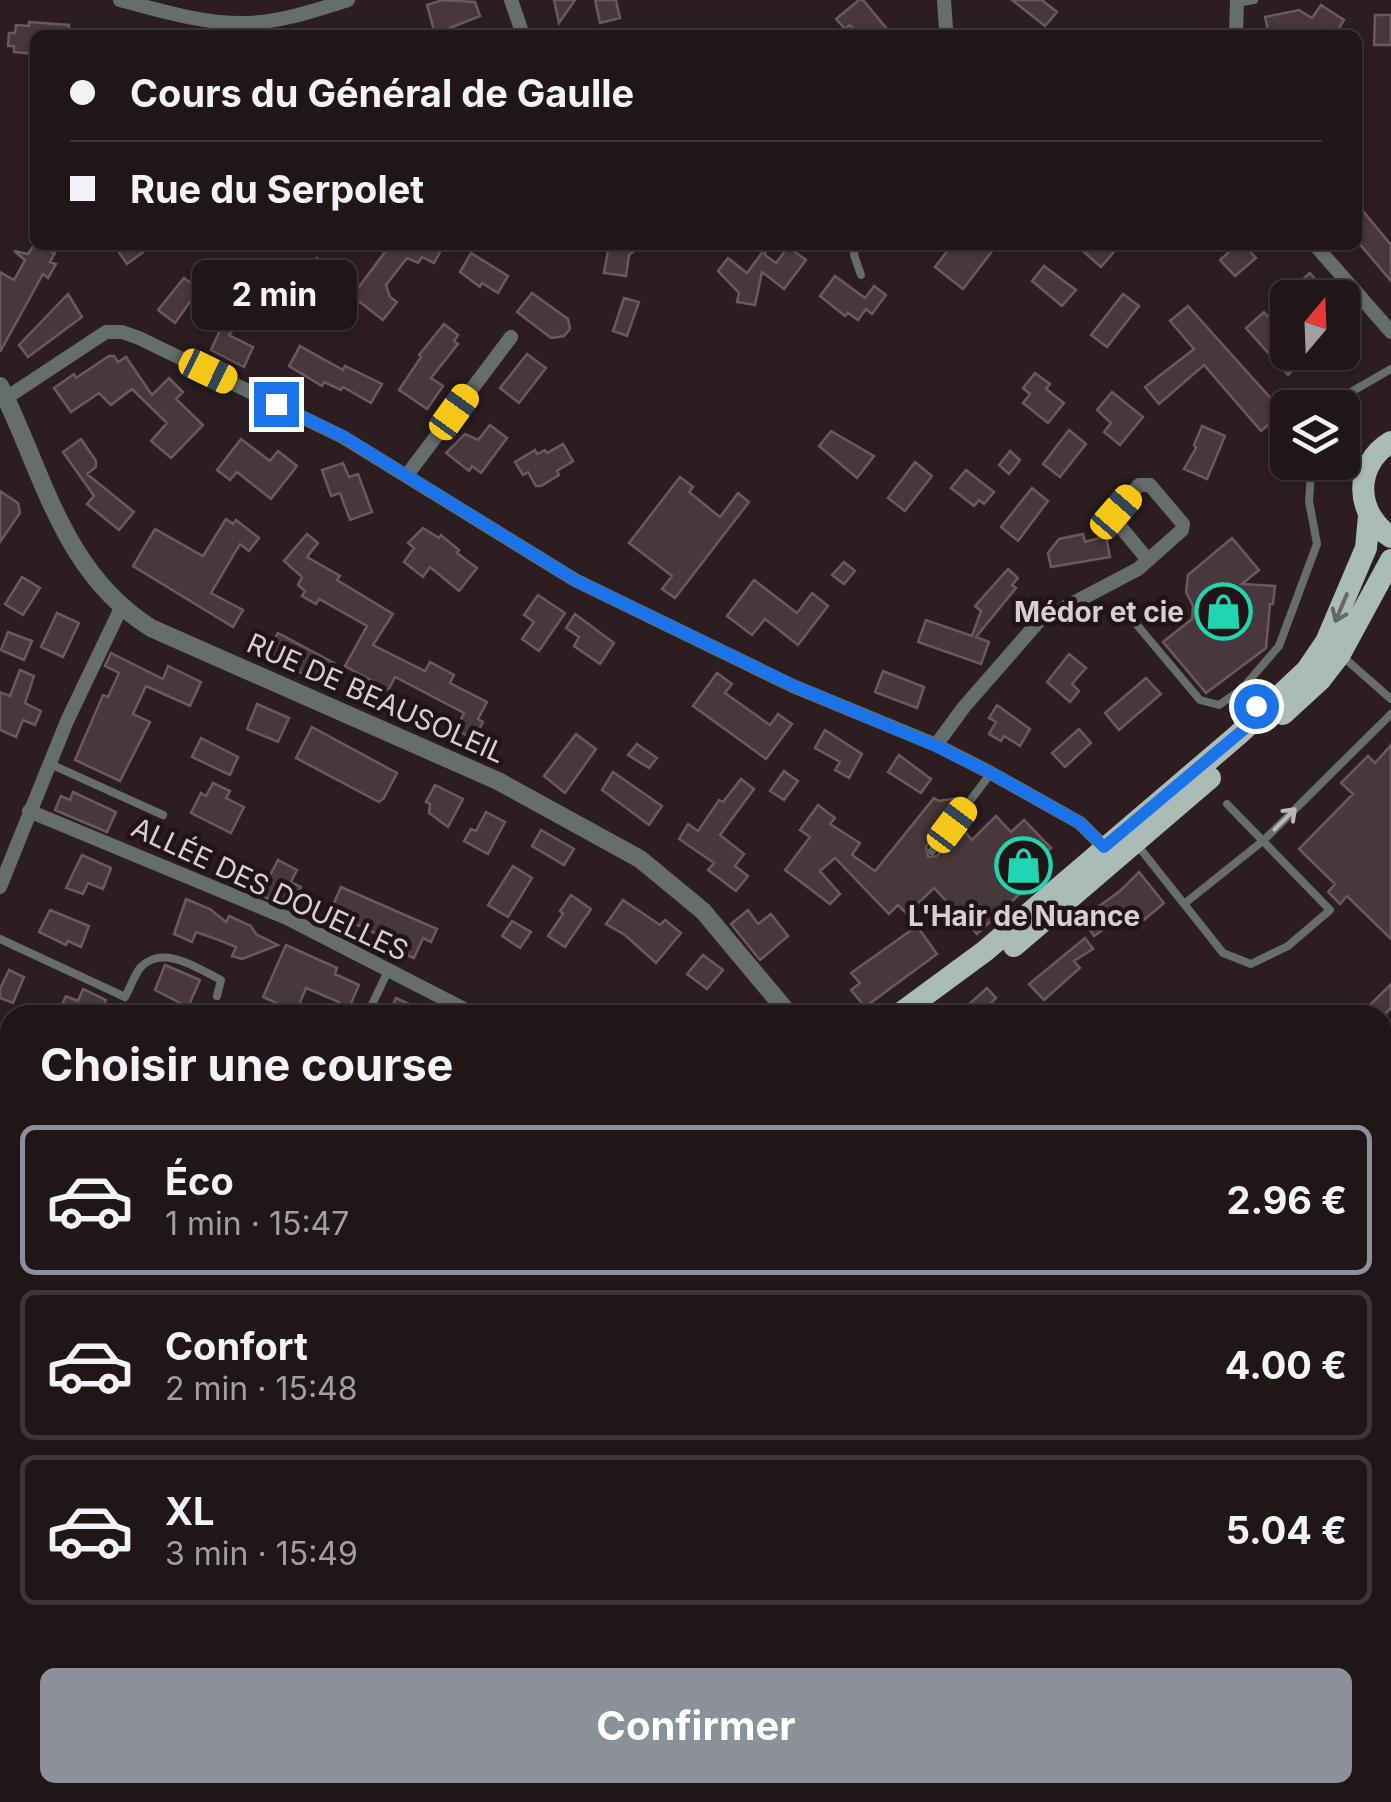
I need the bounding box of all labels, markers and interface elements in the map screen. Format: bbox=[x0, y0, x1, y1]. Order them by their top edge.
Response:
text: Cours du Général de Gaulle bbox=[130, 70, 634, 116]
text: Rue du Serpolet bbox=[130, 166, 424, 212]
callout: 2 min bbox=[194, 259, 358, 329]
text: 2 min bbox=[232, 275, 317, 314]
north arrow bbox=[1270, 280, 1360, 370]
map controls bbox=[1270, 280, 1360, 480]
car bbox=[174, 344, 242, 398]
car bbox=[424, 379, 484, 445]
route end bbox=[254, 382, 299, 427]
button: layers bbox=[1270, 390, 1360, 480]
car bbox=[1085, 480, 1147, 544]
shop icon: Médor et cie bbox=[1193, 582, 1253, 642]
one-way arrow bbox=[1330, 592, 1348, 623]
place label: Médor et cie bbox=[1014, 595, 1184, 629]
street label: RUE DE BEAUSOLEIL bbox=[242, 626, 510, 770]
route start bbox=[1234, 684, 1279, 729]
car bbox=[922, 792, 982, 858]
one-way arrow bbox=[1273, 807, 1297, 831]
street label: ALLÉE DES DOUELLES bbox=[126, 809, 414, 968]
shop icon: L'Hair de Nuance bbox=[994, 835, 1054, 895]
place label: L'Hair de Nuance bbox=[908, 899, 1140, 933]
text: Choisir une course bbox=[40, 1037, 453, 1092]
icon: car bbox=[45, 1155, 135, 1245]
text: Éco bbox=[165, 1158, 234, 1204]
text: 2.96 € bbox=[1226, 1177, 1347, 1223]
text: 1 min · 15:47 bbox=[165, 1204, 349, 1243]
icon: car bbox=[45, 1320, 135, 1410]
text: Confort bbox=[165, 1323, 308, 1369]
text: 4.00 € bbox=[1225, 1342, 1347, 1388]
text: 2 min · 15:48 bbox=[165, 1369, 358, 1408]
icon: car bbox=[45, 1485, 135, 1575]
text: XL bbox=[165, 1488, 215, 1534]
text: 5.04 € bbox=[1226, 1507, 1347, 1553]
text: 3 min · 15:49 bbox=[165, 1534, 358, 1573]
button: Confirmer bbox=[40, 1668, 1352, 1783]

